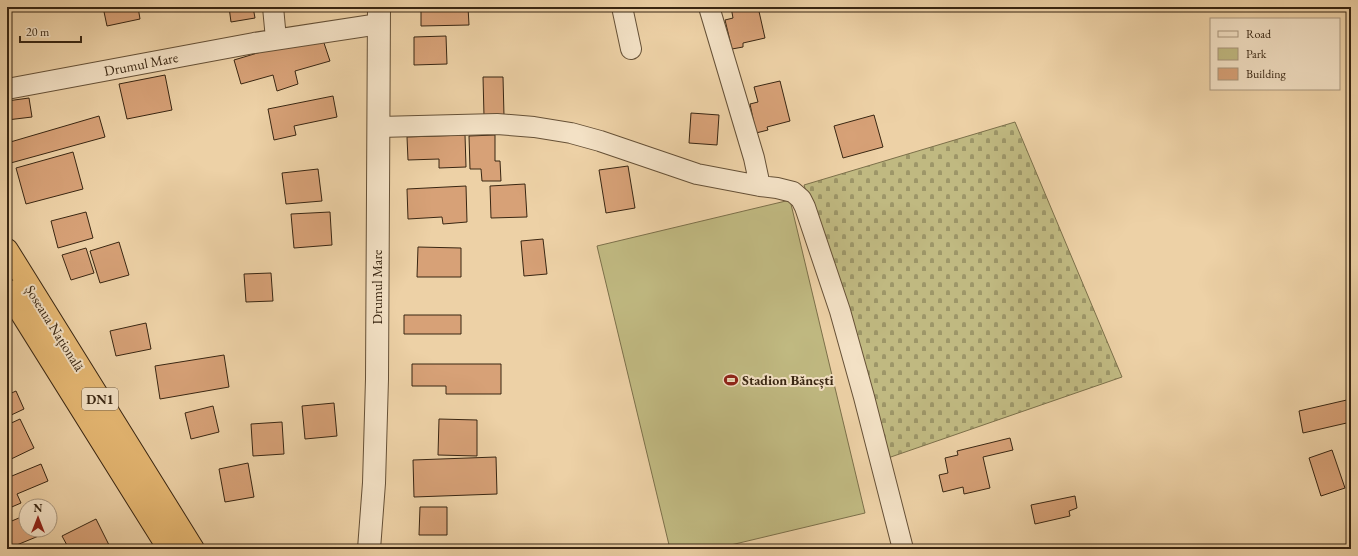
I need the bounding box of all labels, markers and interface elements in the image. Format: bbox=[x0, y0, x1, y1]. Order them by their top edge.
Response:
scale bar bbox=[20, 18, 81, 44]
legend bbox=[1210, 18, 1340, 90]
text: 20 m bbox=[26, 24, 50, 40]
text: Road bbox=[1246, 26, 1272, 42]
text: Park bbox=[1246, 46, 1267, 62]
street label: Drumul Mare bbox=[102, 48, 180, 80]
text: Building bbox=[1246, 66, 1287, 82]
street label: Drumul Mare bbox=[368, 249, 386, 325]
street label: Șoseaua Națională bbox=[21, 282, 89, 375]
place label: Stadion Bănești bbox=[742, 371, 834, 389]
sports icon: Stadion Bănești bbox=[723, 372, 739, 388]
road number: DN1 bbox=[82, 388, 118, 410]
north arrow bbox=[18, 498, 58, 538]
text: N bbox=[34, 501, 43, 515]

